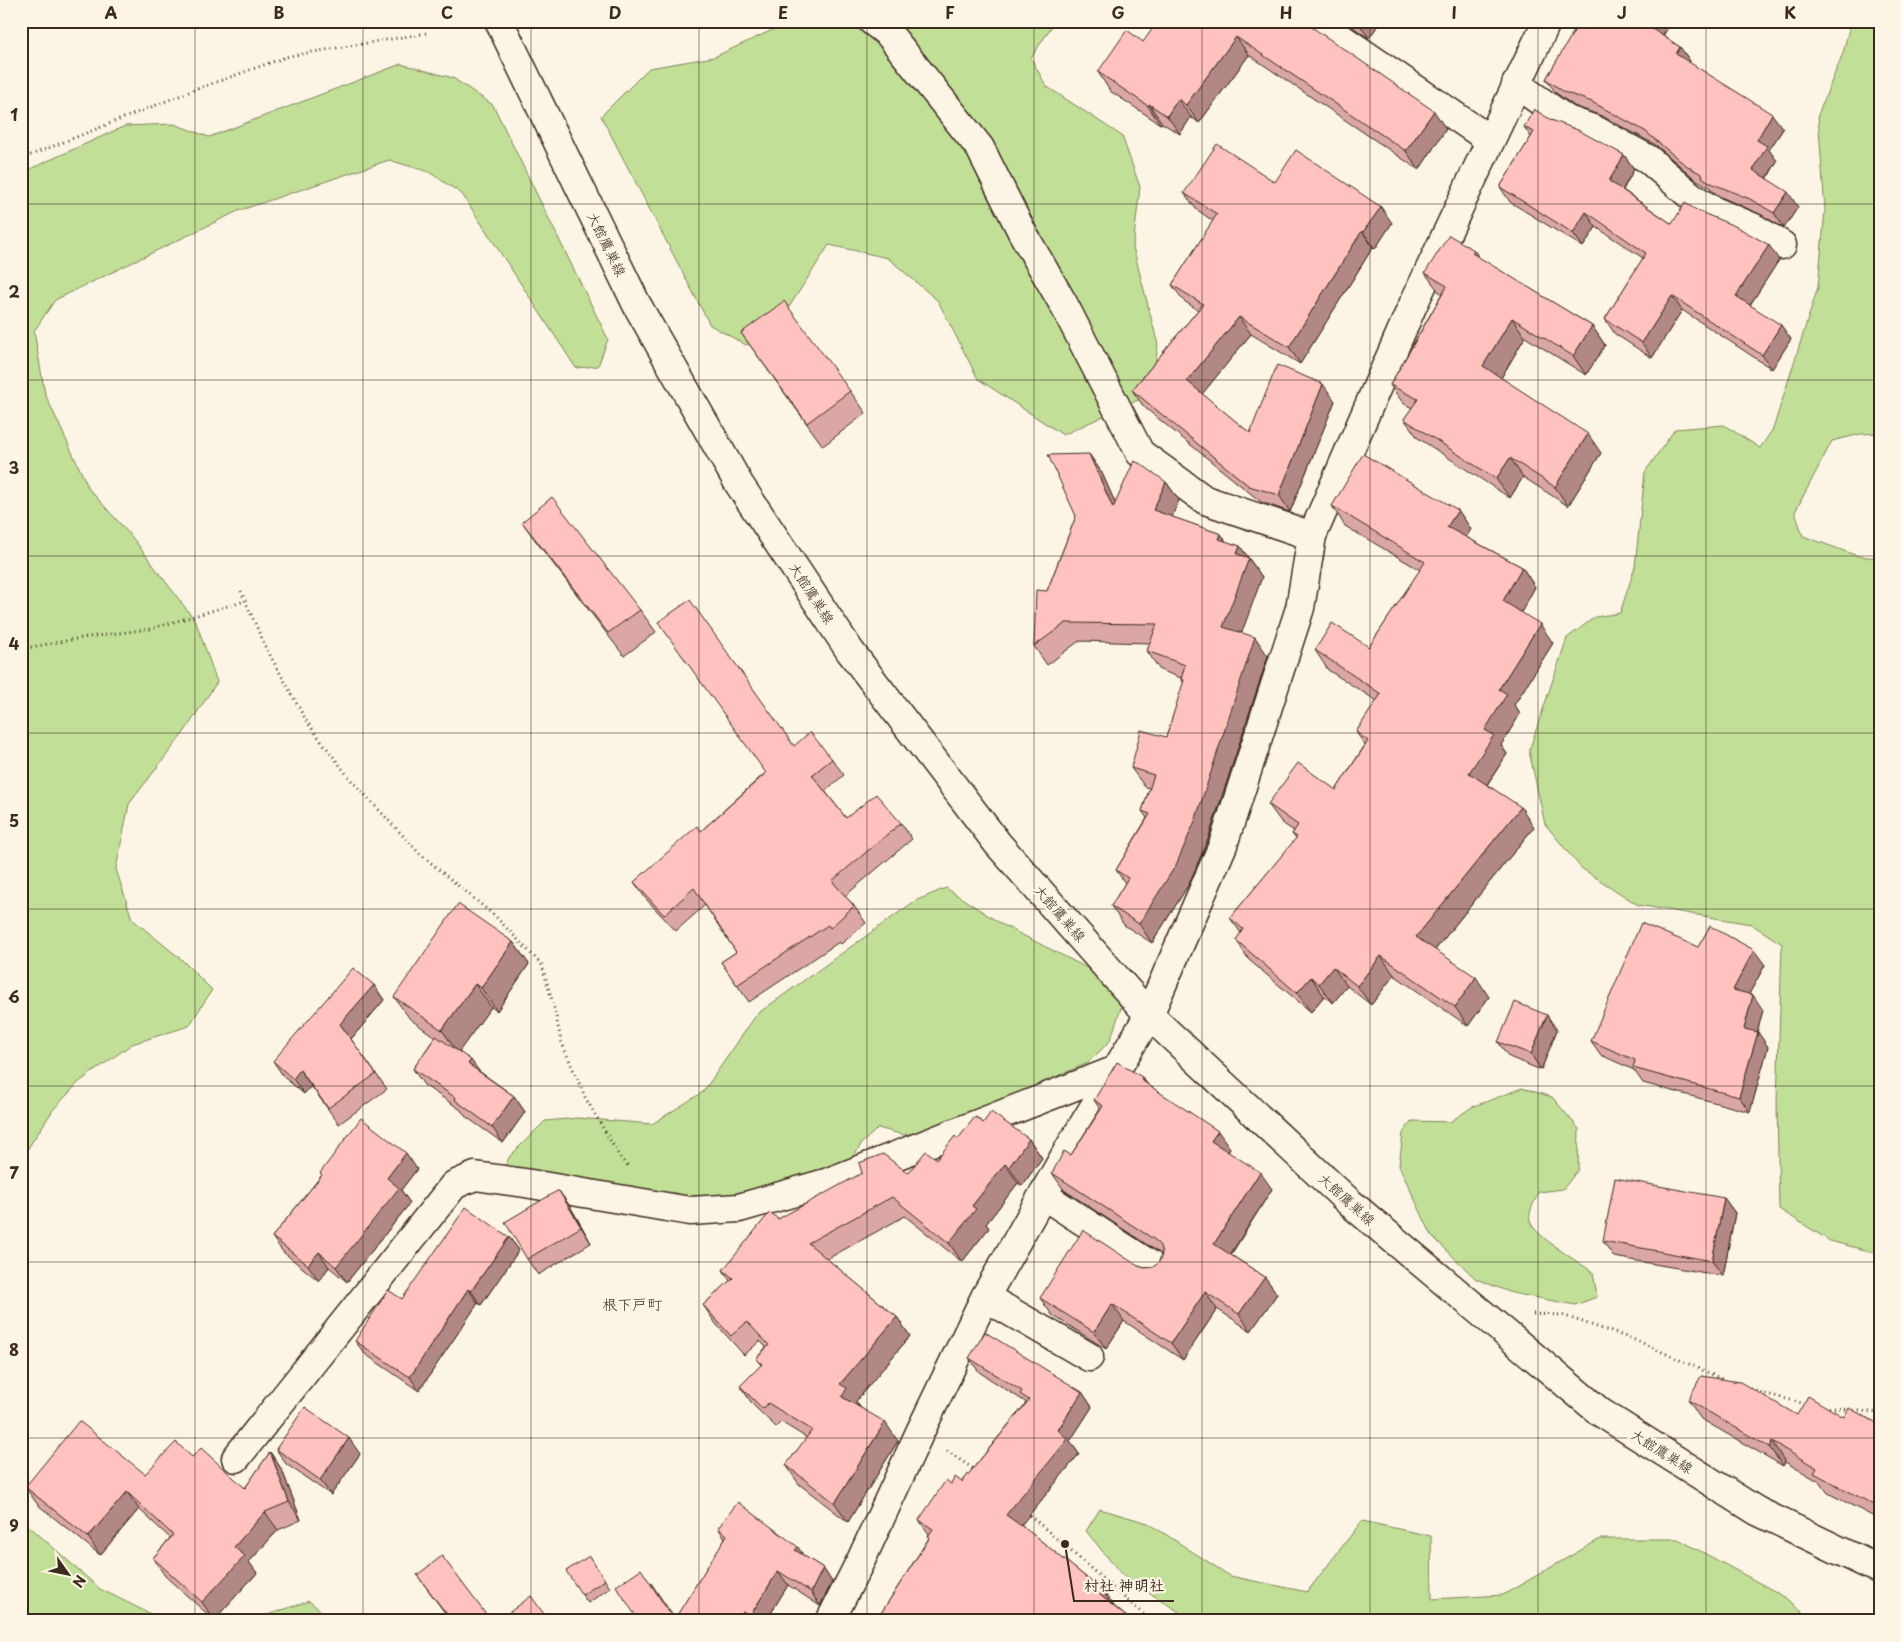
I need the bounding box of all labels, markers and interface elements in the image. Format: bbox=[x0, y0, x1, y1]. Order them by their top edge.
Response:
text: A bbox=[105, 0, 118, 24]
text: B bbox=[274, 0, 285, 24]
text: C bbox=[441, 0, 453, 24]
text: D bbox=[609, 0, 621, 24]
text: E bbox=[778, 0, 788, 24]
text: F bbox=[945, 0, 955, 24]
text: G bbox=[1111, 0, 1125, 24]
text: H bbox=[1280, 0, 1292, 24]
text: I bbox=[1451, 0, 1457, 24]
text: J bbox=[1617, 0, 1627, 24]
text: K bbox=[1784, 0, 1796, 24]
text: 1 bbox=[10, 102, 18, 126]
street label: 大館鷹巣線 bbox=[582, 208, 632, 280]
text: 2 bbox=[8, 279, 20, 303]
text: 3 bbox=[9, 455, 19, 479]
street label: 大館鷹巣線 bbox=[784, 558, 840, 628]
text: 4 bbox=[9, 631, 20, 655]
text: 5 bbox=[9, 808, 19, 832]
street label: 大館鷹巣線 bbox=[1029, 880, 1091, 946]
text: 6 bbox=[8, 984, 20, 1008]
text: 7 bbox=[9, 1160, 19, 1184]
street label: 大館鷹巣線 bbox=[1314, 1168, 1380, 1230]
district label: 根下戸町 bbox=[602, 1292, 663, 1315]
text: 8 bbox=[9, 1337, 19, 1361]
street label: 大館鷹巣線 bbox=[1627, 1424, 1697, 1478]
text: 9 bbox=[9, 1513, 19, 1537]
north arrow bbox=[42, 1550, 92, 1600]
text: N bbox=[67, 1571, 91, 1592]
callout: 村社 神明社 bbox=[1074, 1571, 1174, 1601]
text: 村社 神明社 bbox=[1084, 1573, 1164, 1596]

